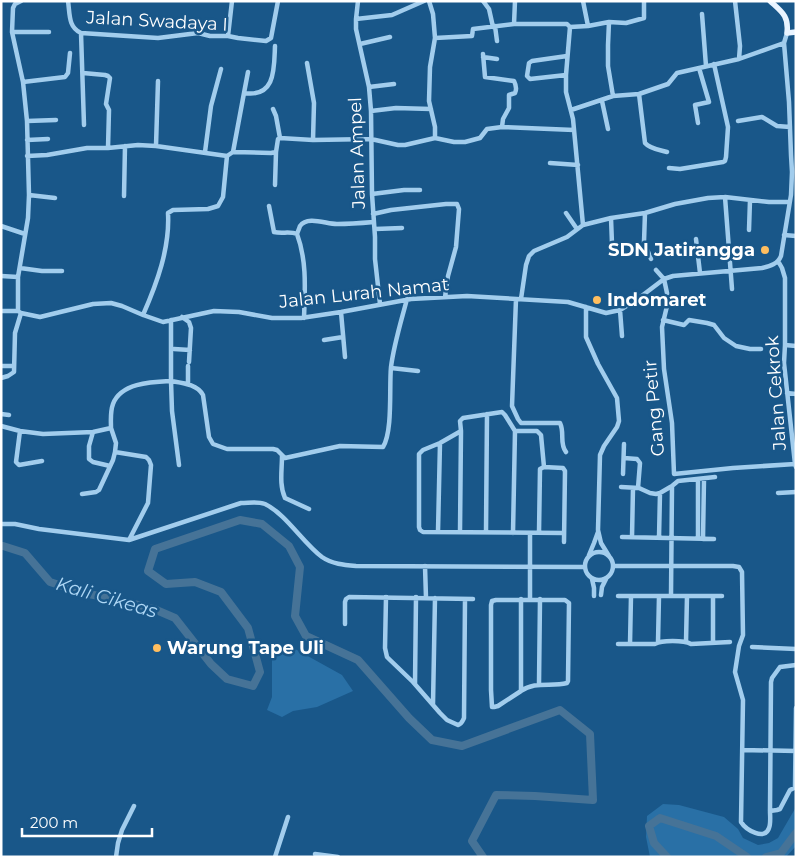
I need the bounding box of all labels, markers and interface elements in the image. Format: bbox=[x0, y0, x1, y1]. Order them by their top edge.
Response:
street label: Jalan Swadaya I bbox=[85, 6, 228, 36]
street label: Jalan Ampel bbox=[344, 97, 370, 210]
place label: SDN Jatirangga bbox=[608, 239, 755, 261]
marker: SDN Jatirangga bbox=[759, 244, 771, 256]
street label: Jalan Lurah Namat bbox=[277, 273, 450, 313]
place label: Indomaret bbox=[607, 289, 707, 311]
marker: Indomaret bbox=[591, 294, 603, 306]
street label: Jalan Cekrok bbox=[761, 335, 791, 452]
street label: Gang Petir bbox=[639, 359, 669, 457]
water label: Kali Cikeas bbox=[53, 572, 160, 623]
place label: Warung Tape Uli bbox=[167, 637, 324, 659]
marker: Warung Tape Uli bbox=[151, 642, 163, 654]
scale bar bbox=[22, 806, 152, 838]
text: 200 m bbox=[30, 813, 78, 832]

